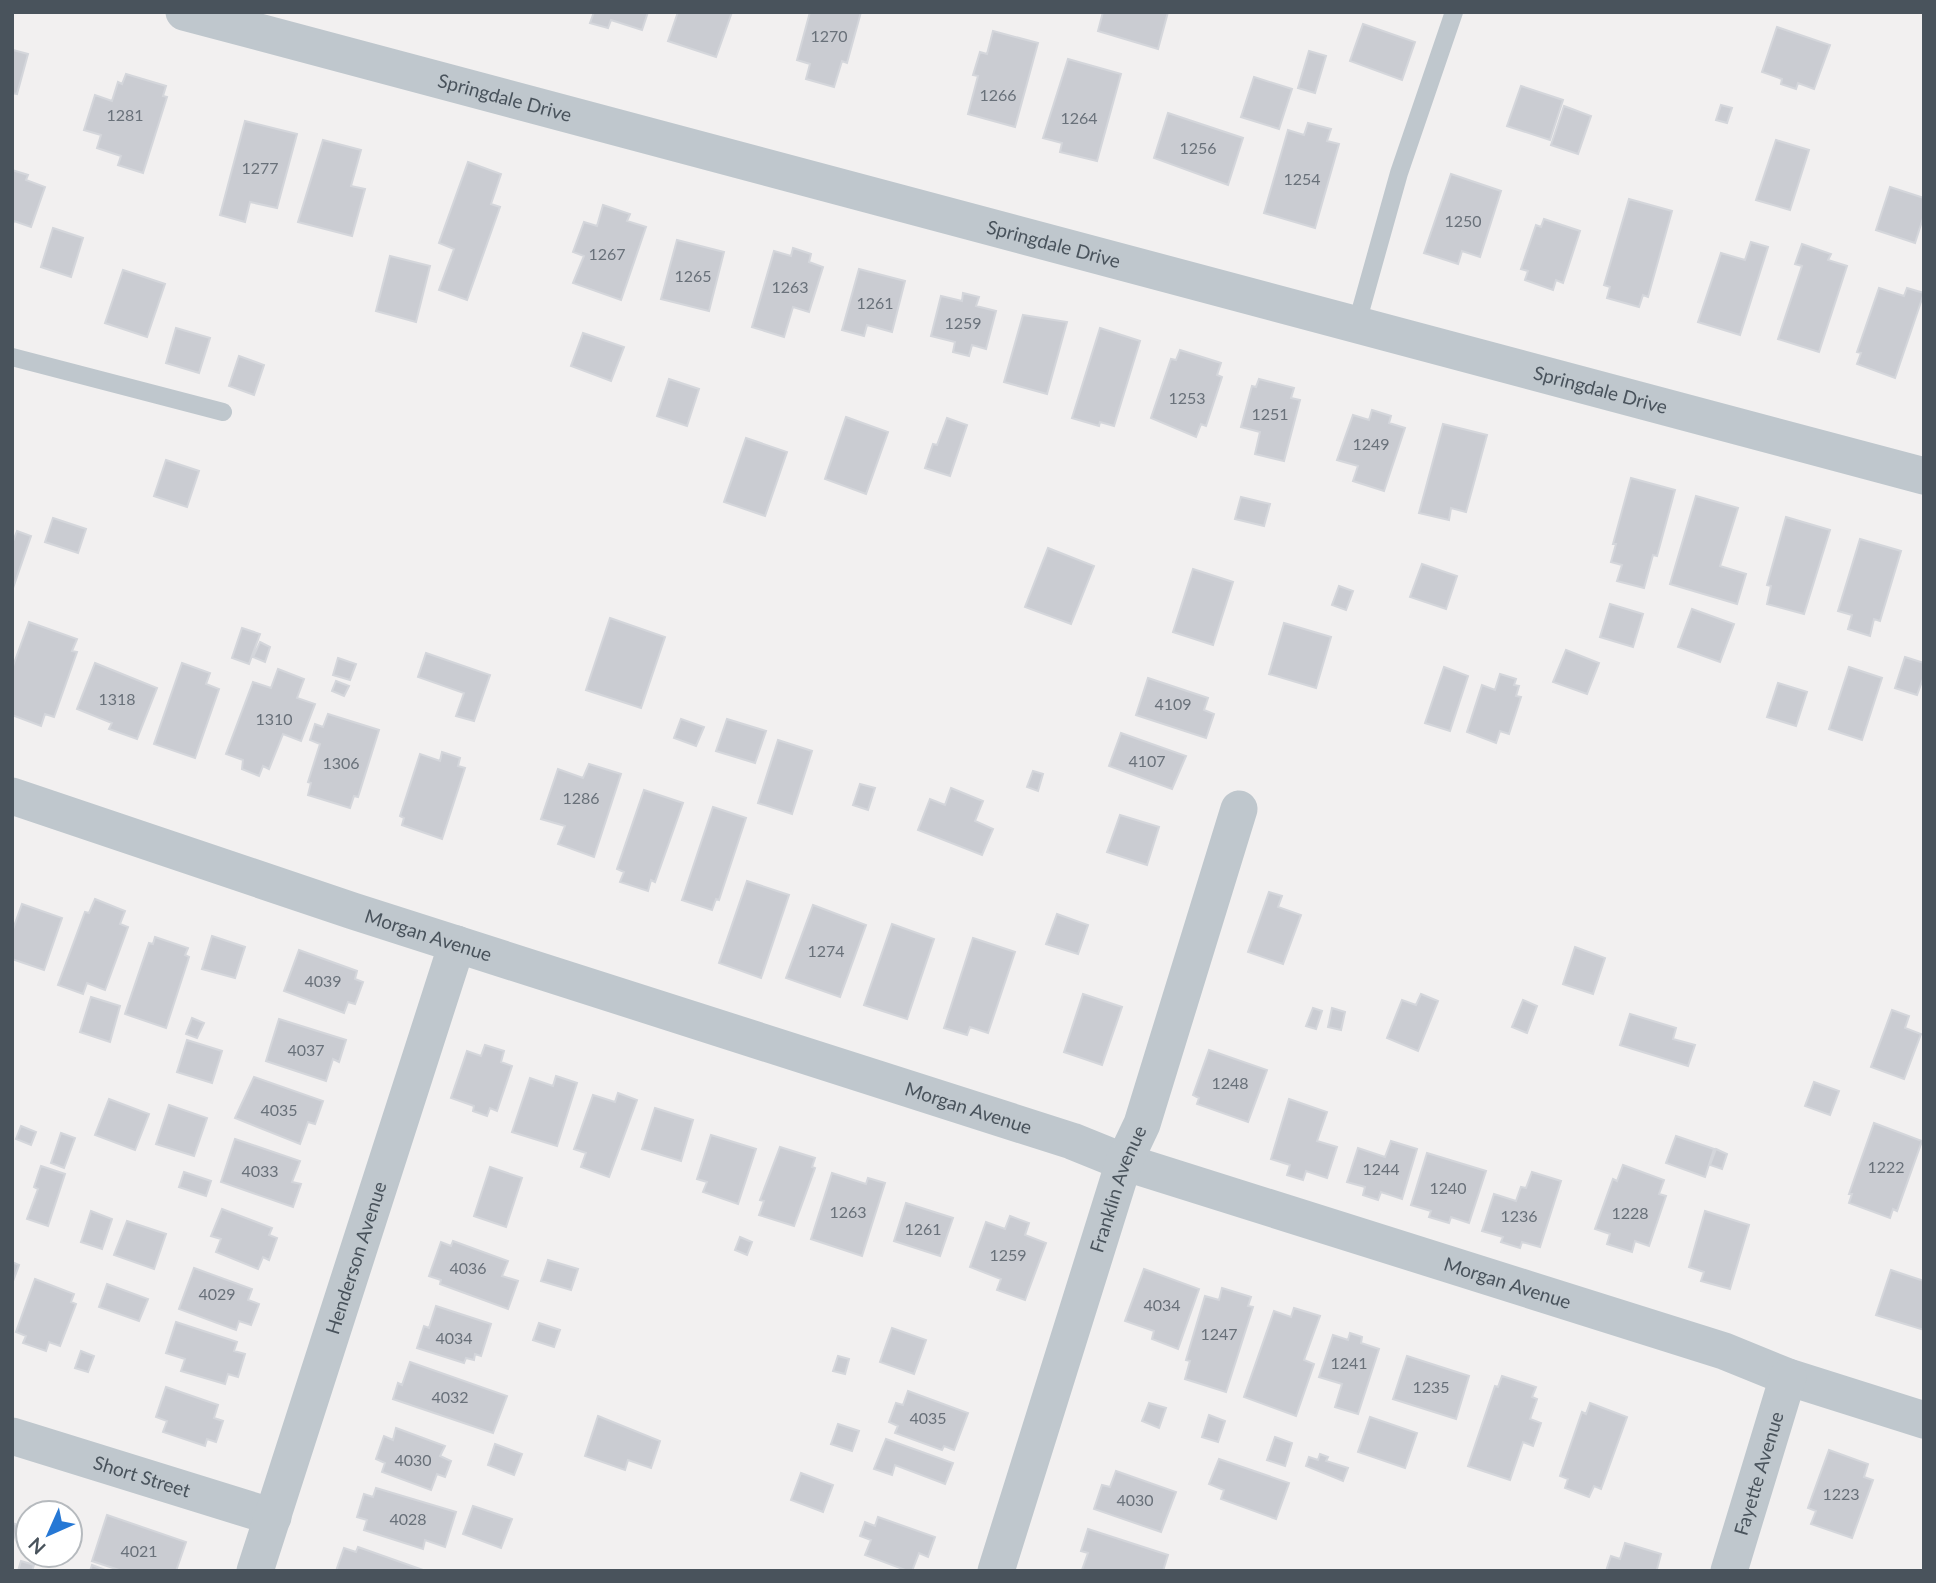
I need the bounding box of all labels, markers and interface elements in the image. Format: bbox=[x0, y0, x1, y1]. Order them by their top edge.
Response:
house number: 1270 bbox=[810, 26, 848, 45]
street label: Springdale Drive bbox=[436, 68, 574, 126]
house number: 1266 bbox=[979, 85, 1017, 104]
house number: 1281 bbox=[106, 105, 144, 124]
house number: 1264 bbox=[1060, 108, 1098, 127]
house number: 1256 bbox=[1179, 138, 1217, 157]
house number: 1277 bbox=[241, 158, 279, 177]
house number: 1254 bbox=[1283, 169, 1321, 188]
house number: 1250 bbox=[1444, 211, 1482, 230]
street label: Springdale Drive bbox=[984, 215, 1123, 272]
house number: 1267 bbox=[588, 244, 626, 263]
house number: 1265 bbox=[674, 266, 712, 285]
house number: 1263 bbox=[771, 277, 809, 296]
house number: 1261 bbox=[856, 293, 894, 312]
house number: 1259 bbox=[944, 313, 982, 332]
street label: Springdale Drive bbox=[1531, 360, 1670, 418]
house number: 1253 bbox=[1168, 388, 1206, 407]
house number: 1251 bbox=[1251, 404, 1289, 423]
house number: 1249 bbox=[1352, 434, 1390, 453]
house number: 1318 bbox=[98, 689, 136, 708]
house number: 4109 bbox=[1154, 694, 1192, 713]
house number: 1310 bbox=[255, 709, 293, 728]
house number: 4107 bbox=[1128, 751, 1166, 770]
house number: 1306 bbox=[322, 753, 360, 772]
house number: 1286 bbox=[562, 788, 600, 807]
street label: Morgan Avenue bbox=[362, 904, 495, 966]
house number: 1274 bbox=[807, 941, 845, 960]
house number: 4039 bbox=[304, 971, 342, 990]
house number: 4037 bbox=[287, 1040, 325, 1059]
house number: 1248 bbox=[1211, 1073, 1249, 1092]
street label: Morgan Avenue bbox=[902, 1076, 1035, 1138]
house number: 4035 bbox=[260, 1100, 298, 1119]
street label: Franklin Avenue bbox=[1084, 1122, 1151, 1255]
house number: 1222 bbox=[1867, 1157, 1905, 1176]
house number: 1244 bbox=[1362, 1159, 1400, 1178]
house number: 4033 bbox=[241, 1161, 279, 1180]
street label: Henderson Avenue bbox=[320, 1178, 391, 1337]
house number: 1240 bbox=[1429, 1178, 1467, 1197]
house number: 1263 bbox=[829, 1202, 867, 1221]
house number: 1228 bbox=[1611, 1203, 1649, 1222]
house number: 1236 bbox=[1500, 1206, 1538, 1225]
house number: 1261 bbox=[904, 1219, 942, 1238]
house number: 1259 bbox=[989, 1245, 1027, 1264]
street label: Morgan Avenue bbox=[1441, 1252, 1574, 1313]
house number: 4036 bbox=[449, 1258, 487, 1277]
house number: 4029 bbox=[198, 1284, 236, 1303]
house number: 4034 bbox=[1143, 1295, 1181, 1314]
house number: 1247 bbox=[1200, 1324, 1238, 1343]
house number: 4034 bbox=[435, 1328, 473, 1347]
house number: 1241 bbox=[1330, 1353, 1368, 1372]
house number: 1235 bbox=[1412, 1377, 1450, 1396]
house number: 4032 bbox=[431, 1387, 469, 1406]
house number: 4035 bbox=[909, 1408, 947, 1427]
street label: Fayette Avenue bbox=[1729, 1409, 1788, 1538]
street label: Short Street bbox=[91, 1450, 193, 1502]
house number: 4030 bbox=[394, 1450, 432, 1469]
house number: 1223 bbox=[1822, 1484, 1860, 1503]
house number: 4030 bbox=[1116, 1490, 1154, 1509]
north arrow bbox=[14, 1499, 84, 1569]
house number: 4028 bbox=[389, 1509, 427, 1528]
text: N bbox=[23, 1533, 50, 1560]
house number: 4021 bbox=[120, 1541, 158, 1560]

